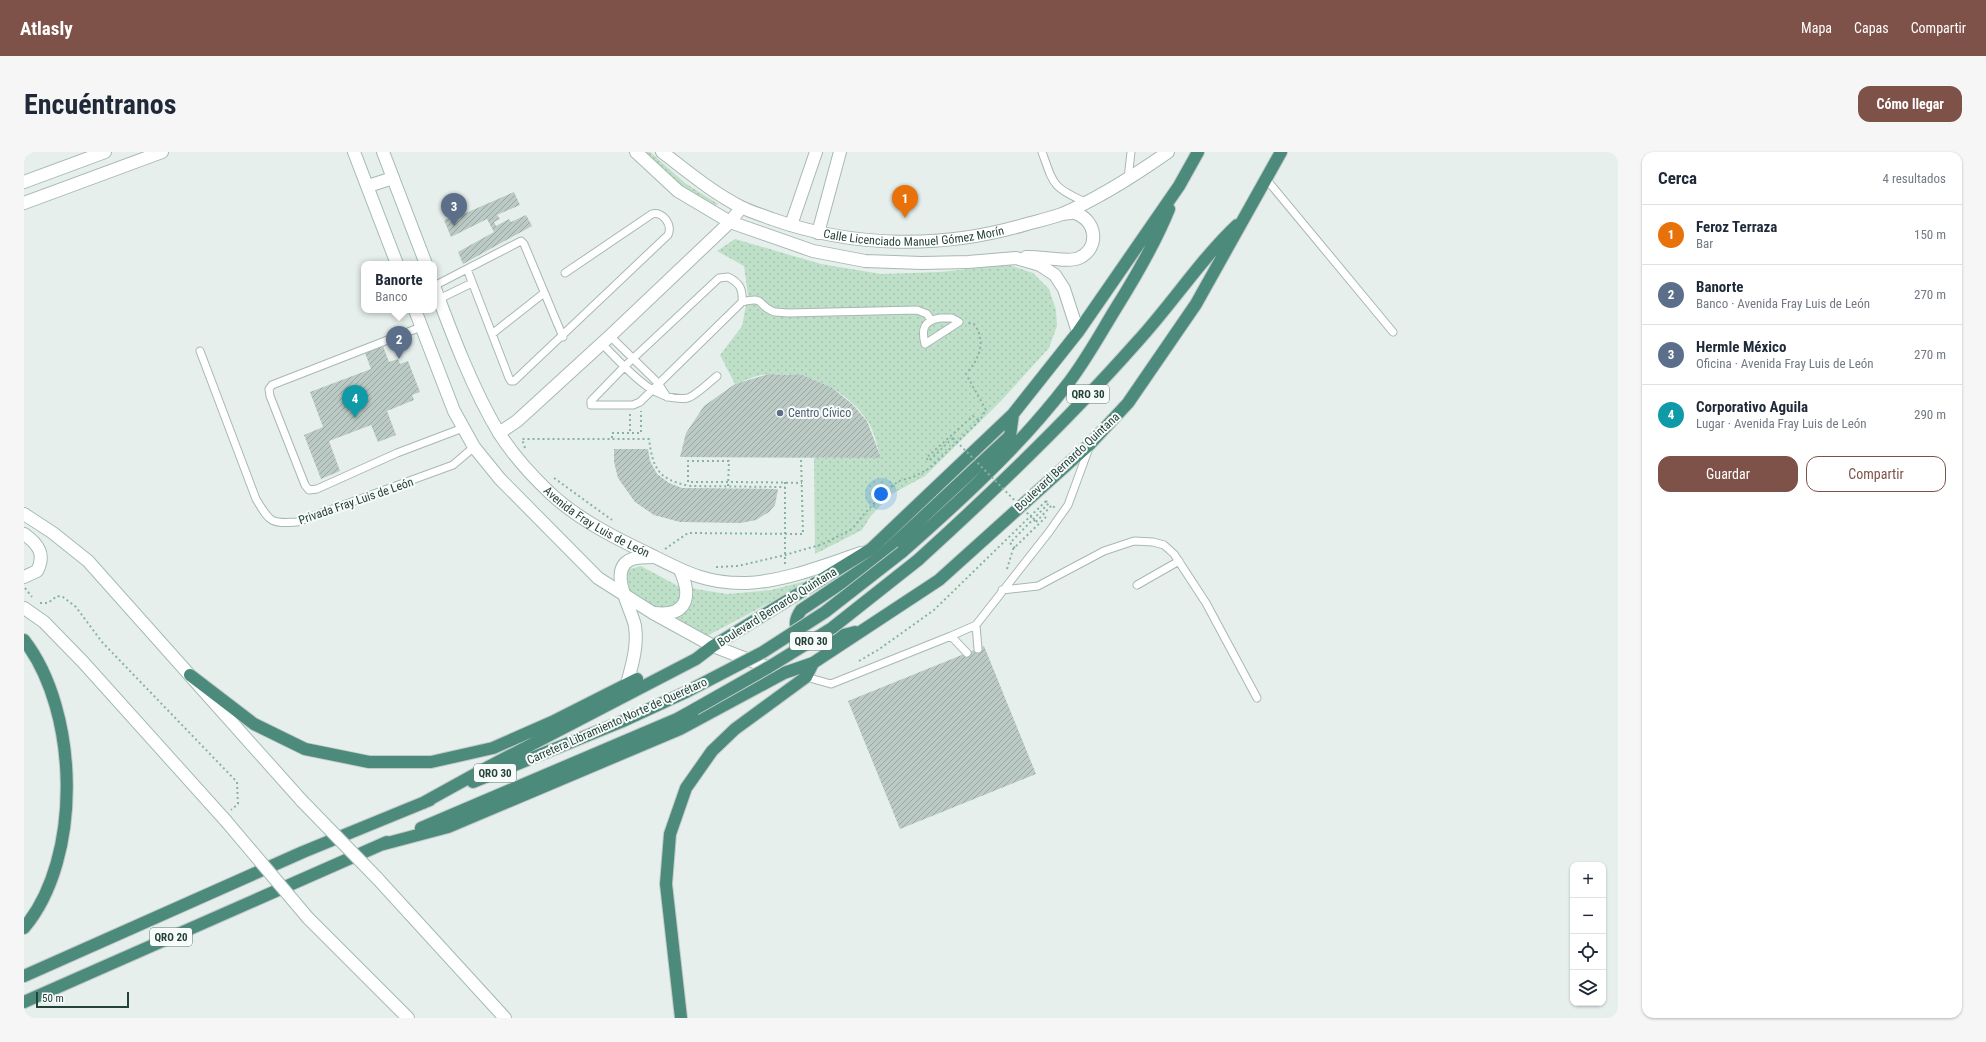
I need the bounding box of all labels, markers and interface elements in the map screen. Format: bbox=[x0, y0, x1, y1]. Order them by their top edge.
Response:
text: Atlasly bbox=[20, 17, 73, 40]
text: Mapa bbox=[1801, 20, 1832, 36]
text: Capas bbox=[1854, 20, 1889, 36]
text: Compartir bbox=[1911, 20, 1966, 36]
button: Cómo llegar bbox=[1858, 86, 1962, 122]
text: Encuéntranos bbox=[24, 88, 176, 121]
text: Cerca bbox=[1658, 168, 1697, 188]
text: 4 resultados bbox=[1882, 171, 1946, 186]
pin: 1 bbox=[892, 185, 918, 218]
pin: 3 bbox=[441, 193, 467, 226]
text: Feroz Terraza bbox=[1696, 218, 1777, 236]
street label: Calle Licenciado Manuel Gómez Morín bbox=[822, 223, 1006, 249]
text: 1 bbox=[1668, 227, 1674, 242]
text: 150 m bbox=[1914, 227, 1946, 242]
text: Bar bbox=[1696, 236, 1713, 251]
popup bbox=[361, 261, 437, 313]
text: Banorte bbox=[375, 271, 423, 289]
text: Banorte bbox=[1696, 278, 1743, 296]
text: 2 bbox=[1668, 287, 1674, 302]
text: 270 m bbox=[1914, 287, 1946, 302]
text: Banco bbox=[375, 289, 407, 304]
text: Banco · Avenida Fray Luis de León bbox=[1696, 296, 1870, 311]
pin: 2 bbox=[386, 326, 412, 359]
text: Hermle México bbox=[1696, 338, 1786, 356]
text: 3 bbox=[1668, 347, 1674, 362]
text: 270 m bbox=[1914, 347, 1946, 362]
text: Oficina · Avenida Fray Luis de León bbox=[1696, 356, 1874, 371]
pin: 4 bbox=[342, 385, 368, 418]
road number: QRO 30 bbox=[1067, 385, 1109, 403]
text: Corporativo Aguila bbox=[1696, 398, 1808, 416]
place label: Centro Cívico bbox=[788, 406, 851, 420]
text: 4 bbox=[1668, 407, 1674, 422]
text: 290 m bbox=[1914, 407, 1946, 422]
marker: Centro Cívico bbox=[775, 408, 785, 418]
street label: Boulevard Bernardo Quintana bbox=[1012, 410, 1122, 514]
text: Lugar · Avenida Fray Luis de León bbox=[1696, 416, 1867, 431]
button: Guardar bbox=[1658, 456, 1798, 492]
button: Compartir bbox=[1806, 456, 1946, 492]
street label: Privada Fray Luis de León bbox=[297, 475, 415, 527]
street label: Avenida Fray Luis de León bbox=[541, 484, 652, 560]
your location bbox=[871, 484, 891, 504]
street label: Boulevard Bernardo Quintana bbox=[715, 564, 839, 649]
road number: QRO 30 bbox=[790, 632, 832, 650]
street label: Carretera Libramiento Norte de Querétaro bbox=[525, 675, 709, 767]
road number: QRO 30 bbox=[474, 764, 516, 782]
map controls bbox=[1570, 862, 1606, 1006]
button: + bbox=[1570, 862, 1606, 898]
button: − bbox=[1570, 898, 1606, 934]
road number: QRO 20 bbox=[150, 928, 192, 946]
button: locate bbox=[1570, 934, 1606, 970]
button: layers bbox=[1570, 970, 1606, 1006]
scale bar bbox=[36, 990, 129, 1009]
text: 50 m bbox=[42, 992, 64, 1005]

